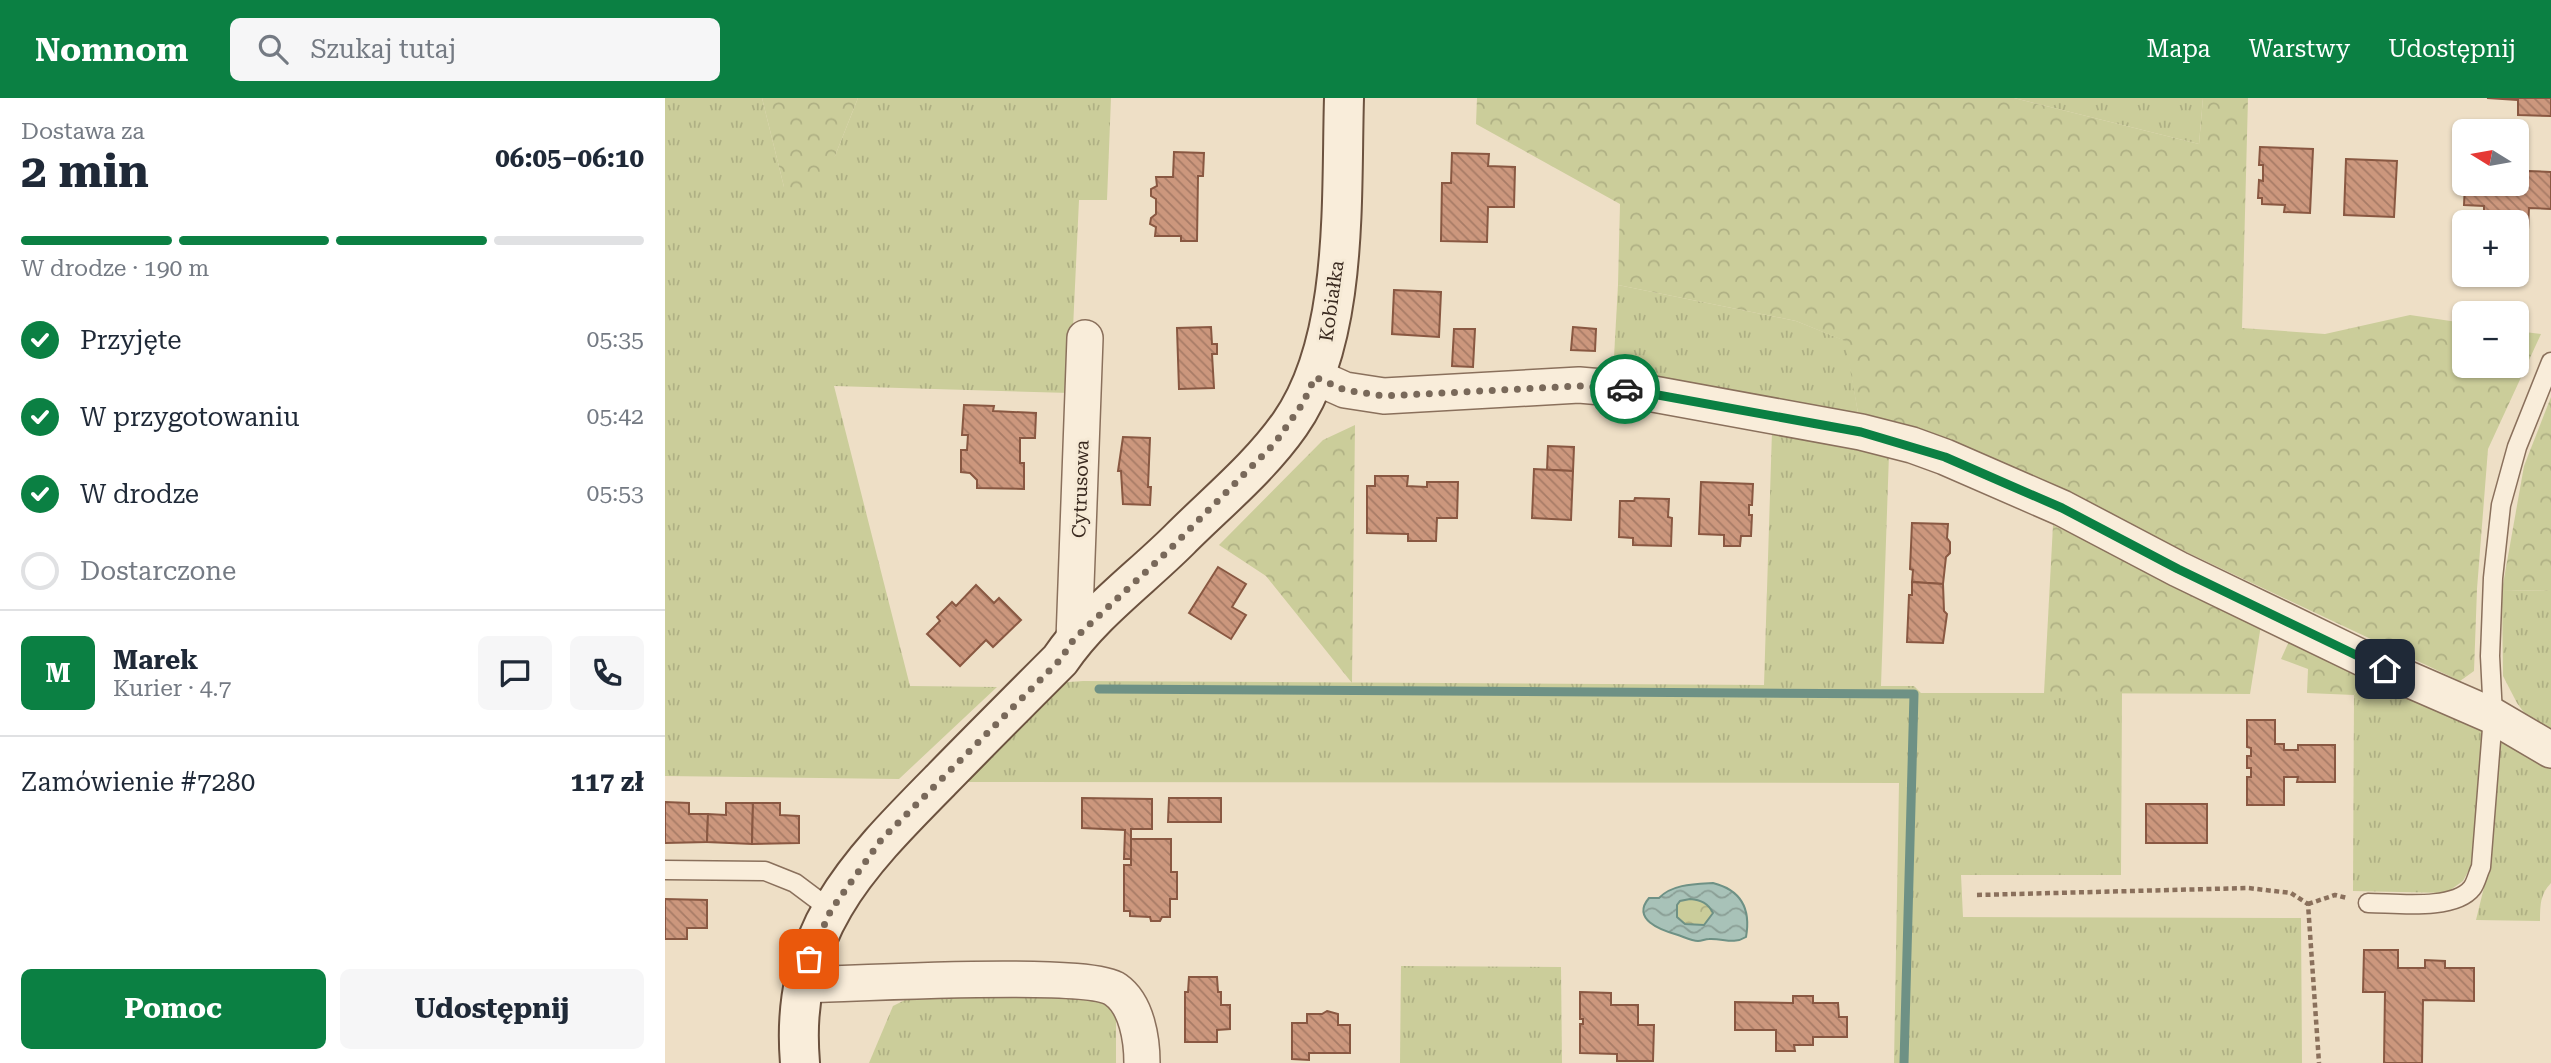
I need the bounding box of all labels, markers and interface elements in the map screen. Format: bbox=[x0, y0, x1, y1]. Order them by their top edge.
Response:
search box bbox=[230, 18, 720, 81]
text: Nomnom bbox=[35, 30, 188, 69]
icon: search bbox=[254, 30, 292, 68]
text: Szukaj tutaj bbox=[310, 34, 456, 64]
text: Mapa bbox=[2147, 35, 2211, 63]
text: Warstwy bbox=[2249, 35, 2350, 63]
text: Udostępnij bbox=[2388, 35, 2516, 63]
text: Dostawa za bbox=[21, 118, 145, 145]
north arrow bbox=[2452, 119, 2529, 196]
map controls bbox=[2452, 119, 2529, 378]
text: 06:05–06:10 bbox=[495, 143, 644, 173]
text: 2 min bbox=[21, 144, 149, 198]
button: + bbox=[2452, 210, 2529, 287]
text: W drodze · 190 m bbox=[21, 255, 209, 282]
street label: Kobiałka bbox=[1314, 258, 1349, 343]
button: − bbox=[2452, 301, 2529, 378]
icon: check bbox=[21, 321, 59, 359]
text: Przyjęte bbox=[80, 325, 182, 355]
text: 05:35 bbox=[587, 326, 644, 353]
courier bbox=[1590, 354, 1660, 424]
icon: car bbox=[1606, 370, 1644, 408]
icon: check bbox=[21, 398, 59, 436]
text: W przygotowaniu bbox=[80, 402, 300, 432]
text: 05:42 bbox=[587, 403, 644, 430]
street label: Cytrusowa bbox=[1067, 439, 1094, 539]
icon: check bbox=[21, 475, 59, 513]
text: W drodze bbox=[80, 479, 199, 509]
text: 05:53 bbox=[587, 480, 644, 507]
text: Dostarczone bbox=[80, 556, 236, 586]
button: chat bbox=[478, 636, 552, 710]
button: phone bbox=[570, 636, 644, 710]
pin bbox=[2355, 639, 2415, 699]
text: Marek bbox=[113, 645, 198, 675]
icon: home bbox=[2366, 650, 2404, 688]
text: M bbox=[45, 658, 71, 688]
text: Kurier · 4.7 bbox=[113, 675, 231, 702]
text: Zamówienie #7280 bbox=[21, 767, 255, 797]
text: 117 zł bbox=[571, 767, 644, 797]
pin bbox=[779, 929, 839, 989]
icon: bag bbox=[790, 940, 828, 978]
button: Pomoc bbox=[21, 969, 326, 1049]
button: Udostępnij bbox=[340, 969, 644, 1049]

